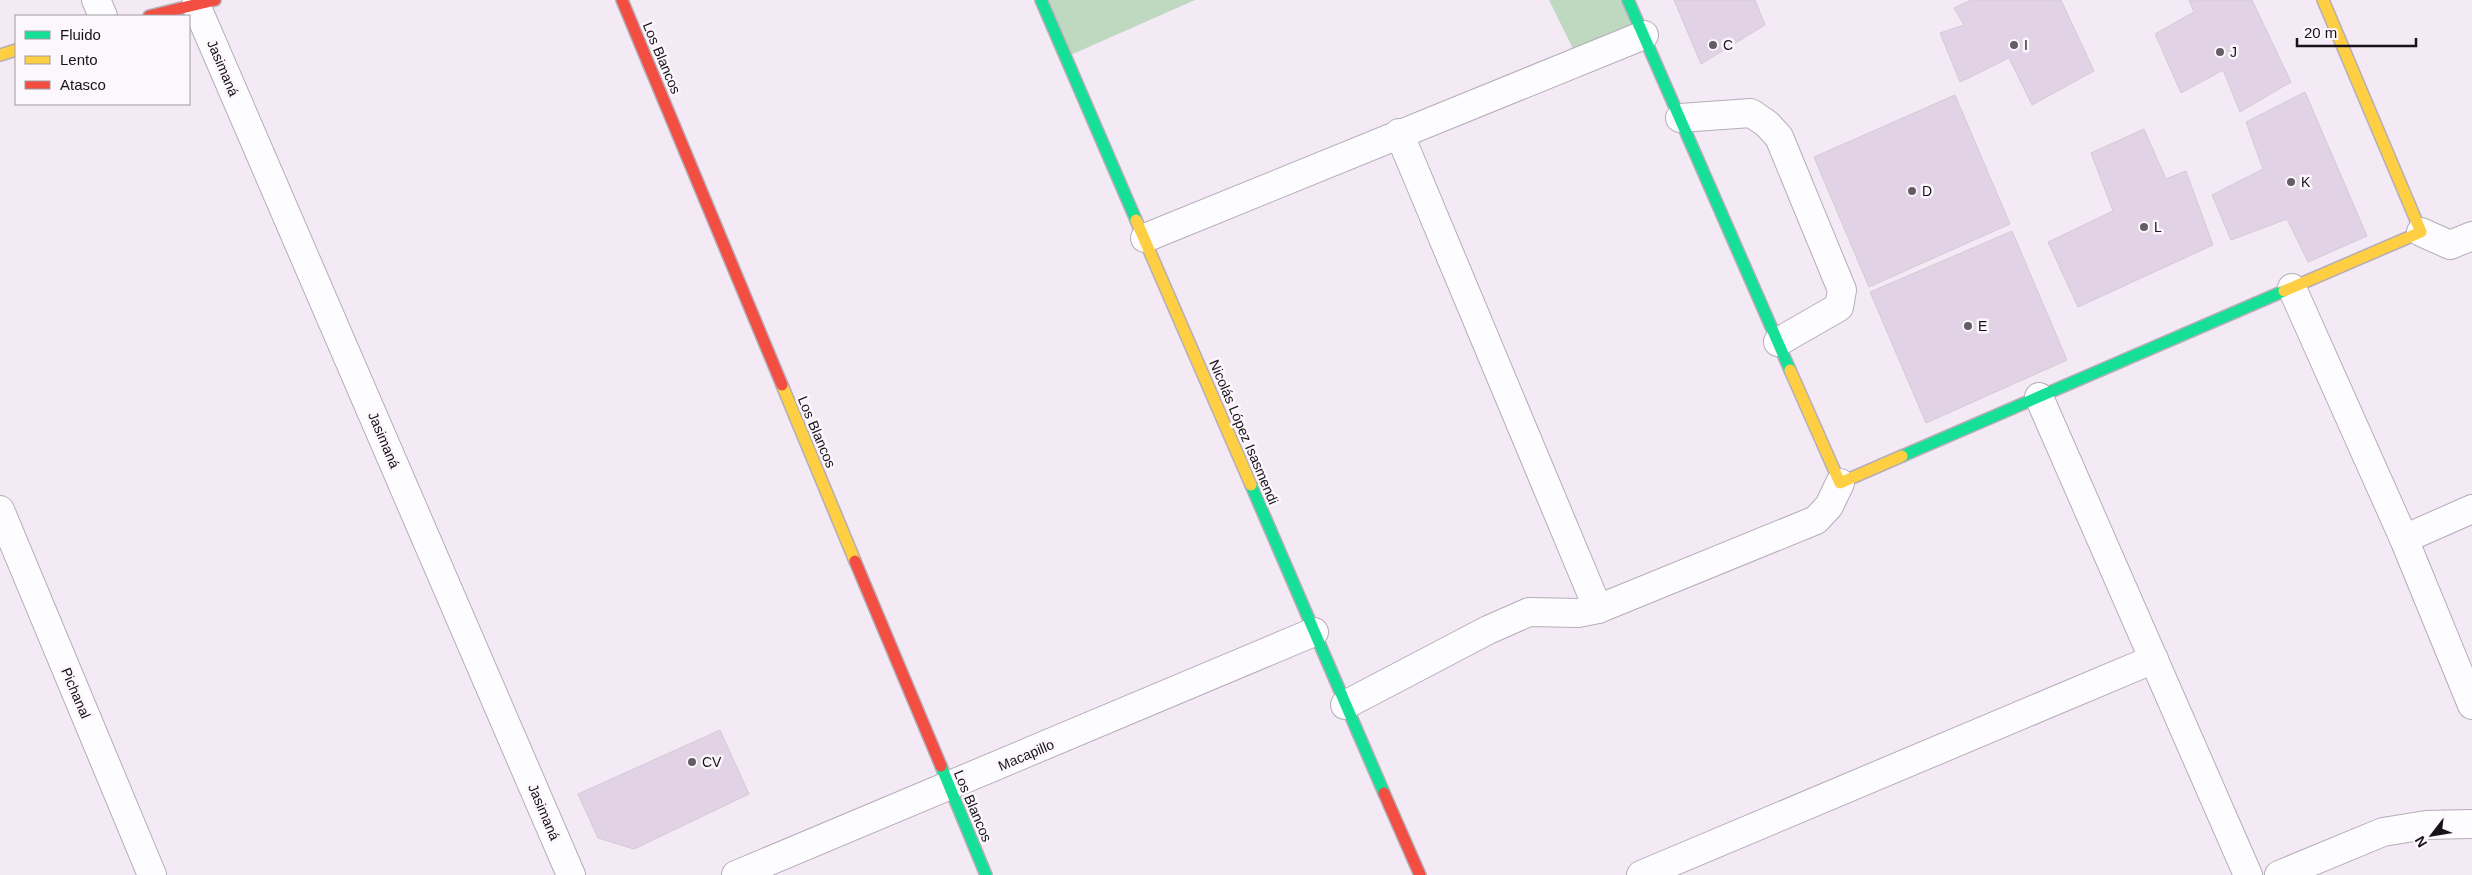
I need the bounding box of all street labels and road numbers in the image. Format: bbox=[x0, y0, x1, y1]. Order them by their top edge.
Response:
street label: Los Blancos bbox=[640, 20, 684, 96]
street label: Jasimaná bbox=[204, 37, 242, 99]
street label: Nicolás López Isasmendi bbox=[1206, 357, 1282, 507]
street label: Los Blancos bbox=[795, 394, 839, 470]
street label: Jasimaná bbox=[365, 409, 403, 471]
street label: Pichanal bbox=[58, 665, 94, 721]
street label: Macapillo bbox=[996, 736, 1057, 774]
street label: Los Blancos bbox=[951, 768, 995, 844]
street label: Jasimaná bbox=[525, 781, 563, 843]

